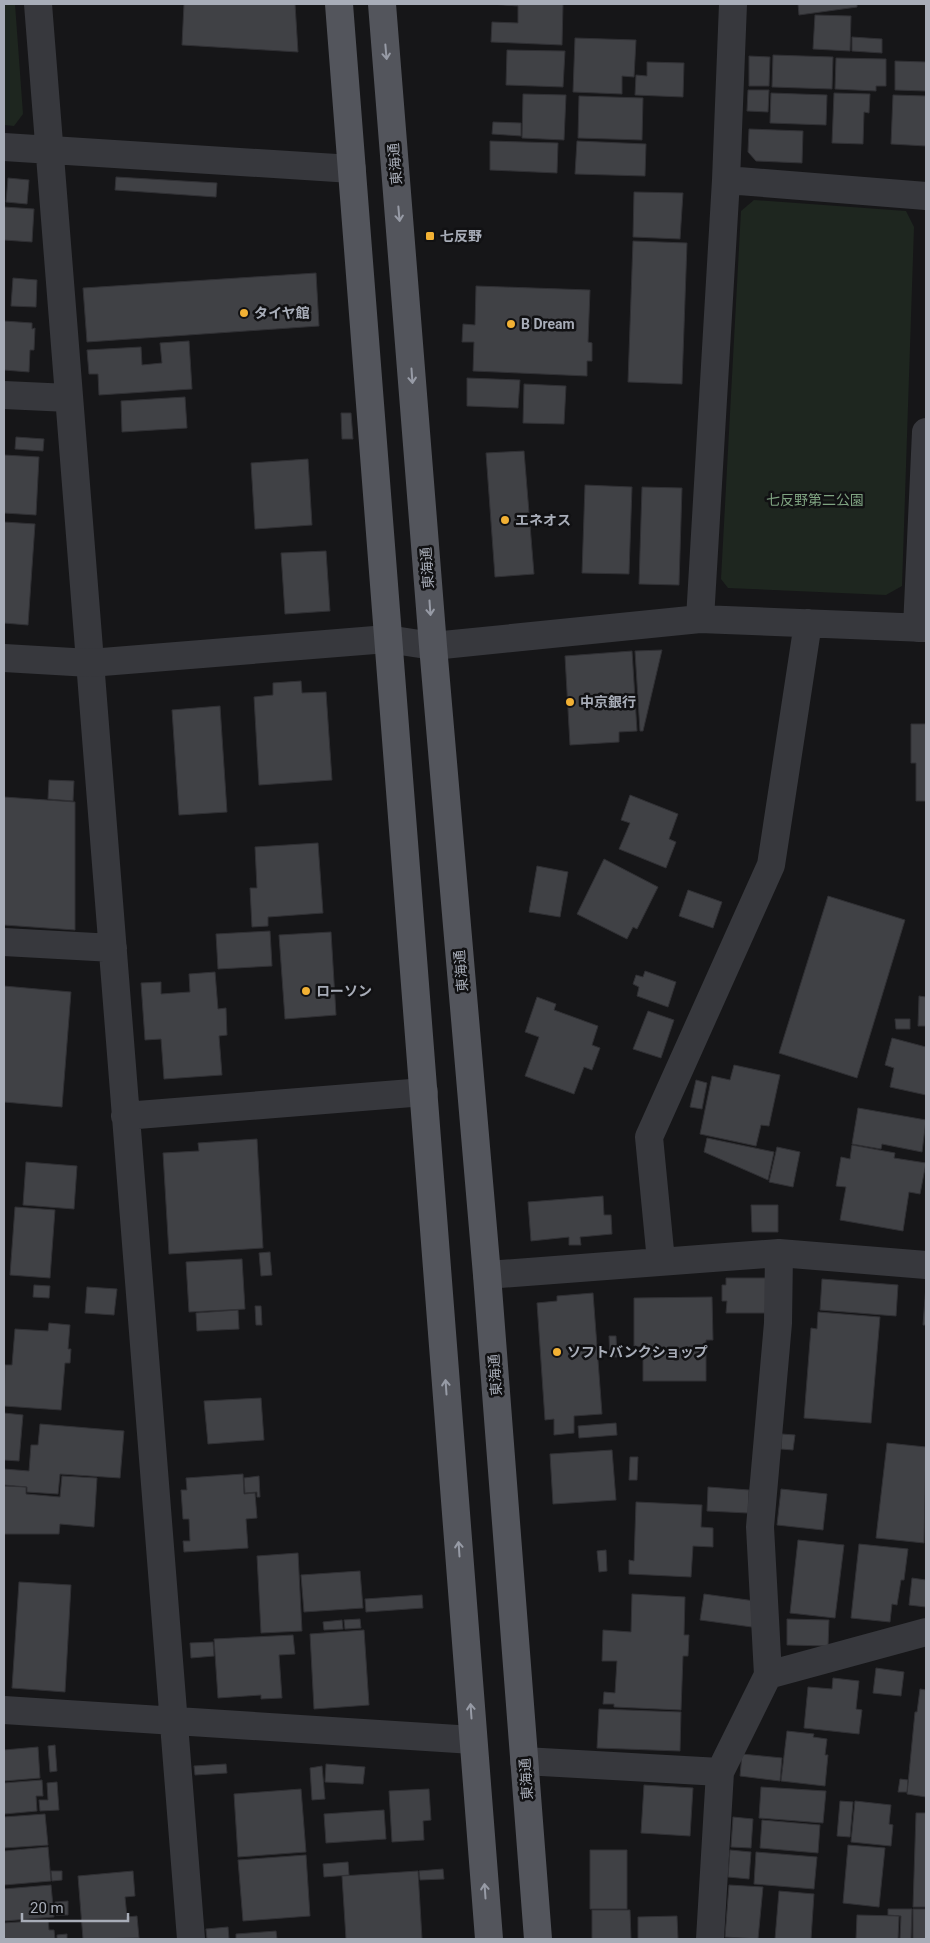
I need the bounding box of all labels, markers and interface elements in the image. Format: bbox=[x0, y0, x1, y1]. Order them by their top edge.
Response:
one-way arrow bbox=[381, 44, 391, 60]
street label: 東海通 bbox=[385, 142, 405, 186]
one-way arrow bbox=[394, 206, 404, 222]
place label: 七反野 bbox=[440, 228, 482, 244]
marker: 七反野 bbox=[424, 230, 436, 242]
place label: タイヤ館 bbox=[254, 305, 310, 321]
marker: タイヤ館 bbox=[238, 307, 250, 319]
place label: B Dream bbox=[521, 316, 575, 332]
marker: B Dream bbox=[505, 318, 517, 330]
one-way arrow bbox=[407, 368, 416, 384]
park label: 七反野第二公園 bbox=[766, 492, 864, 508]
place label: エネオス bbox=[515, 512, 571, 528]
marker: エネオス bbox=[499, 514, 511, 526]
street label: 東海通 bbox=[418, 546, 436, 590]
one-way arrow bbox=[425, 600, 434, 616]
place label: 中京銀行 bbox=[580, 694, 636, 710]
marker: 中京銀行 bbox=[564, 696, 576, 708]
street label: 東海通 bbox=[451, 949, 471, 993]
place label: ローソン bbox=[316, 983, 372, 999]
marker: ローソン bbox=[300, 985, 312, 997]
place label: ソフトバンクショップ bbox=[567, 1344, 708, 1360]
marker: ソフトバンクショップ bbox=[551, 1346, 563, 1358]
street label: 東海通 bbox=[486, 1353, 504, 1397]
one-way arrow bbox=[442, 1379, 451, 1395]
one-way arrow bbox=[454, 1541, 464, 1557]
one-way arrow bbox=[467, 1703, 476, 1719]
street label: 東海通 bbox=[517, 1757, 535, 1801]
one-way arrow bbox=[481, 1883, 490, 1899]
scale bar bbox=[22, 1890, 129, 1922]
text: 20 m bbox=[30, 1899, 64, 1917]

